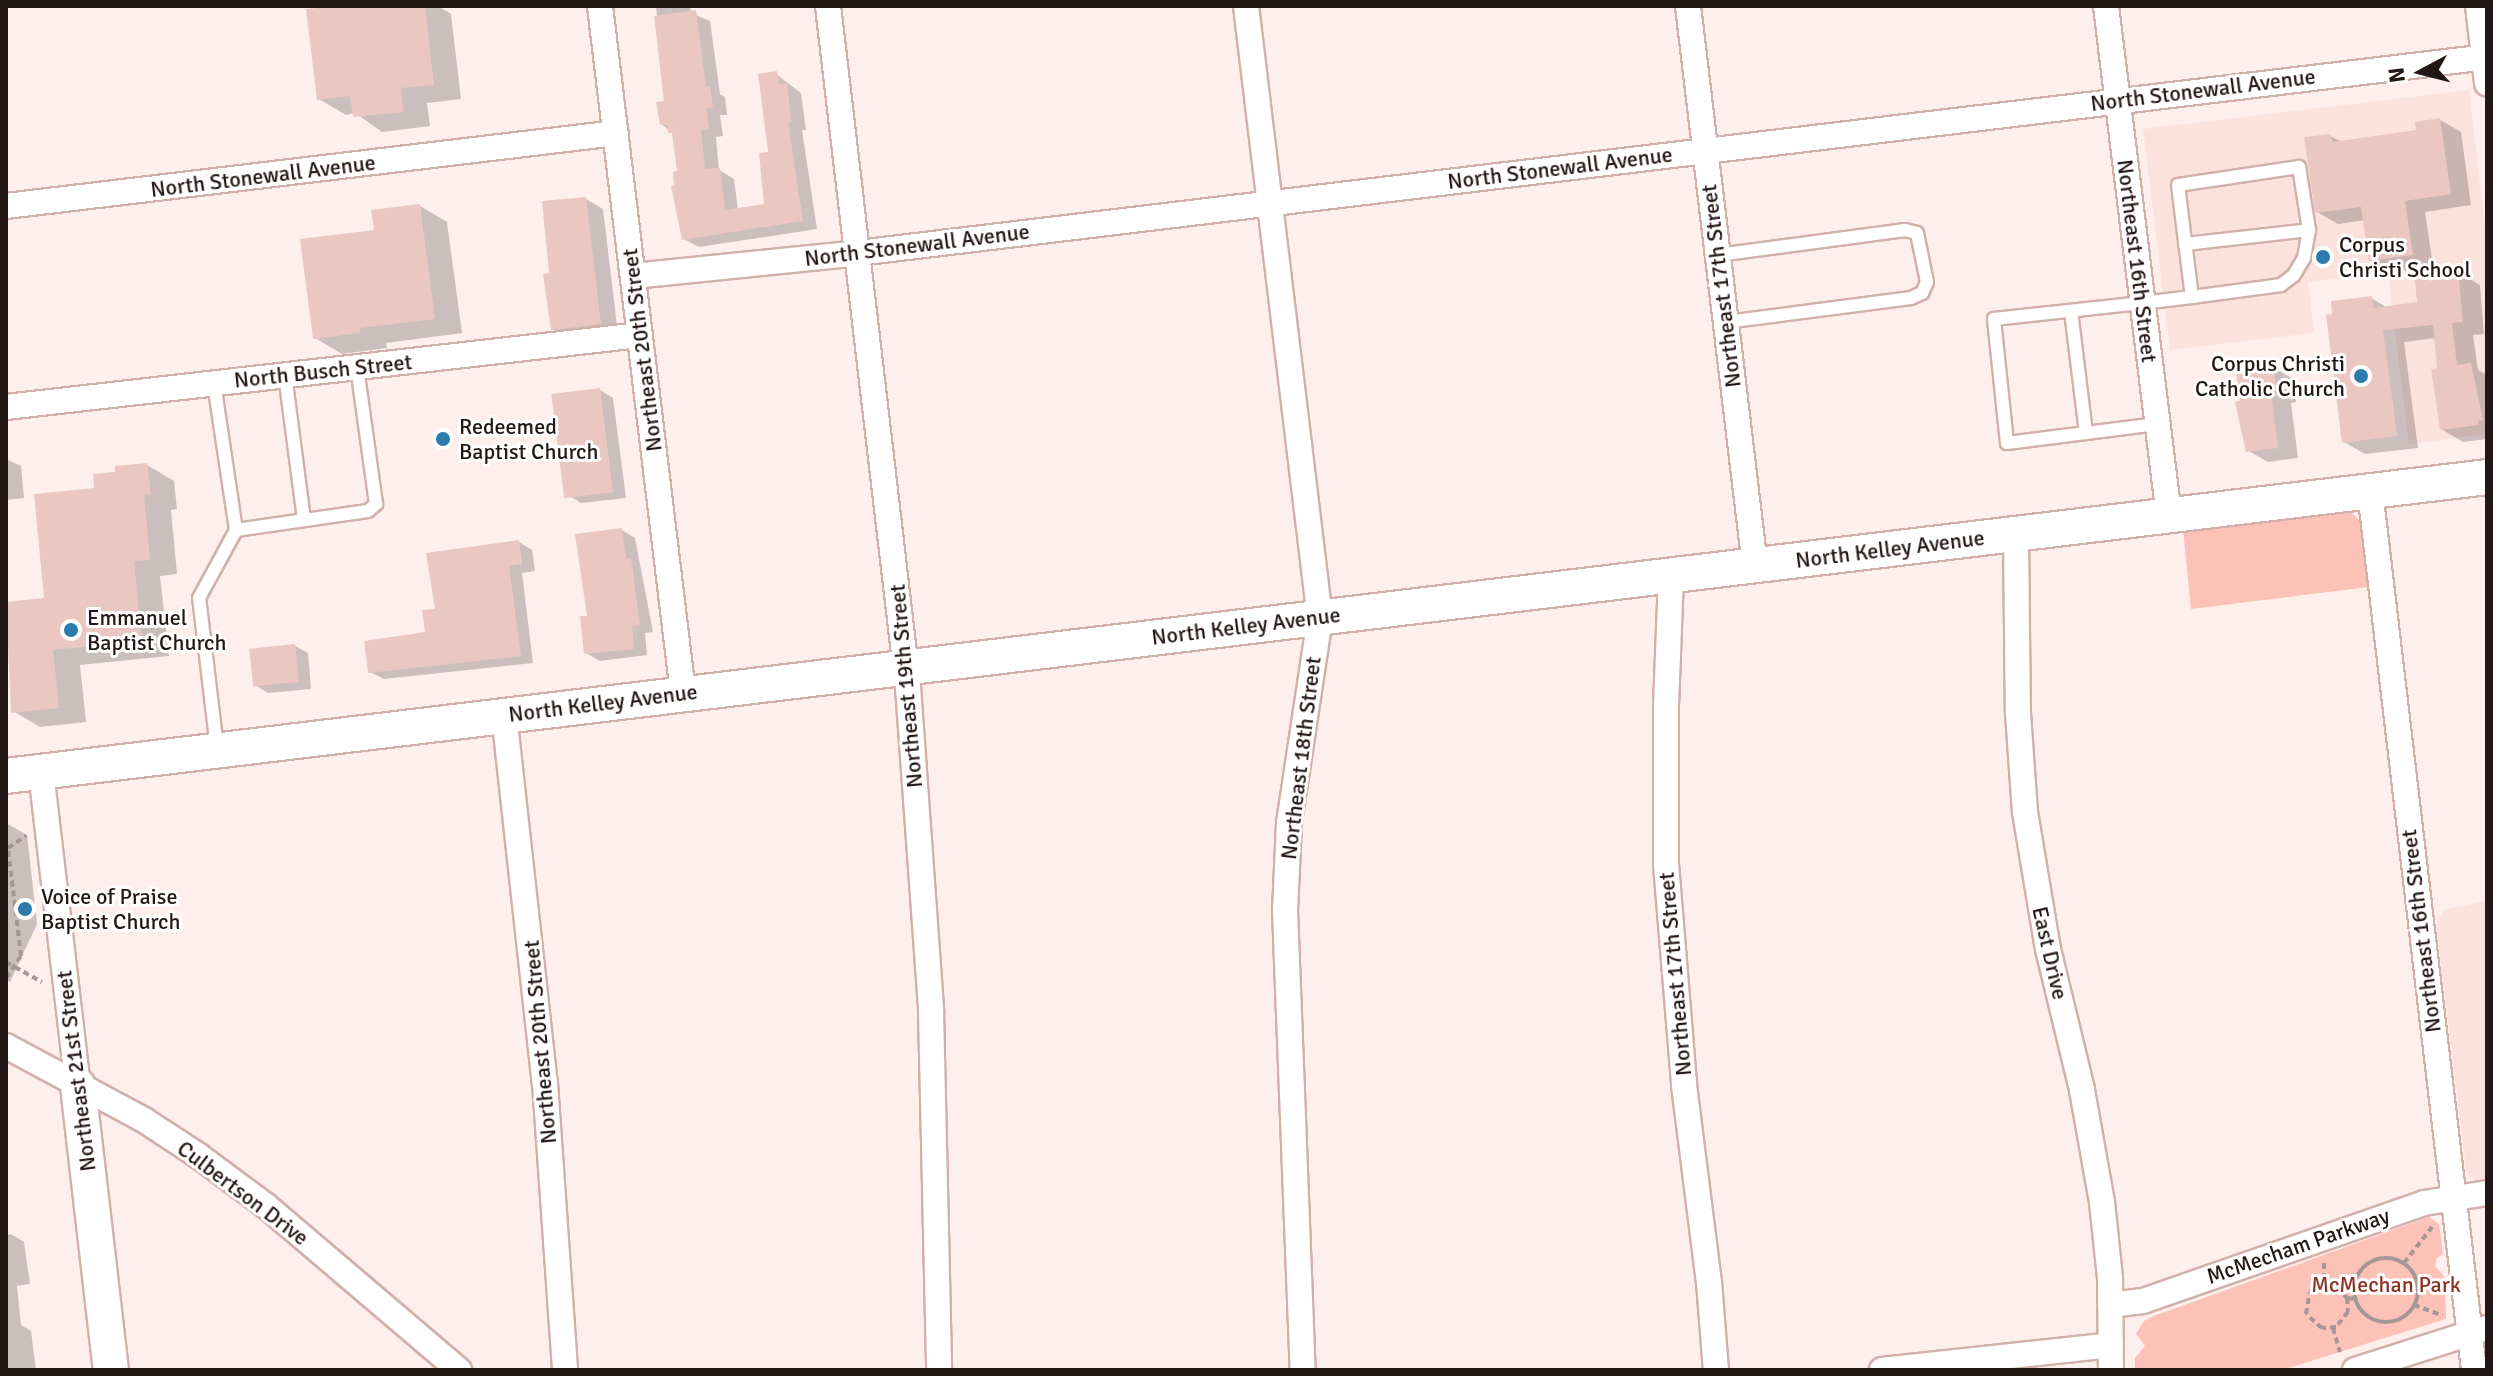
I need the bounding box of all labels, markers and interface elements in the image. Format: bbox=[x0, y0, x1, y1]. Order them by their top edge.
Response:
north arrow bbox=[2381, 32, 2461, 112]
street label: North Stonewall Avenue bbox=[2089, 63, 2317, 117]
text: N bbox=[2382, 66, 2411, 84]
street label: North Stonewall Avenue bbox=[1446, 141, 1674, 195]
street label: North Stonewall Avenue bbox=[149, 149, 377, 203]
street label: Northeast 16th Street bbox=[2111, 158, 2163, 364]
street label: Northeast 17th Street bbox=[1695, 183, 1747, 389]
street label: North Stonewall Avenue bbox=[803, 218, 1031, 272]
place label: Corpus Christi School bbox=[2339, 231, 2471, 282]
street label: Northeast 20th Street bbox=[616, 247, 668, 453]
marker: Corpus Christi School bbox=[2314, 248, 2332, 266]
street label: North Busch Street bbox=[233, 349, 413, 393]
place label: Corpus Christi Catholic Church bbox=[2195, 350, 2345, 402]
marker: Corpus Christi Catholic Church bbox=[2352, 367, 2370, 385]
place label: Redeemed Baptist Church bbox=[459, 413, 598, 464]
marker: Redeemed Baptist Church bbox=[434, 430, 452, 448]
street label: North Kelley Avenue bbox=[1794, 524, 1986, 574]
street label: Northeast 19th Street bbox=[884, 583, 928, 789]
street label: North Kelley Avenue bbox=[1150, 601, 1342, 651]
place label: Emmanuel Baptist Church bbox=[87, 604, 226, 656]
marker: Emmanuel Baptist Church bbox=[62, 621, 80, 639]
street label: Northeast 18th Street bbox=[1275, 655, 1327, 861]
street label: North Kelley Avenue bbox=[507, 678, 699, 728]
street label: Northeast 16th Street bbox=[2395, 828, 2447, 1034]
street label: Northeast 17th Street bbox=[1653, 871, 1697, 1077]
place label: Voice of Praise Baptist Church bbox=[41, 883, 180, 934]
marker: Voice of Praise Baptist Church bbox=[16, 900, 34, 918]
street label: East Drive bbox=[2026, 904, 2074, 1002]
street label: Northeast 20th Street bbox=[518, 939, 562, 1145]
street label: Northeast 21st Street bbox=[51, 969, 101, 1173]
street label: Culbertson Drive bbox=[172, 1135, 314, 1251]
street label: McMecham Parkway bbox=[2203, 1202, 2393, 1290]
park label: McMechan Park bbox=[2311, 1272, 2461, 1298]

